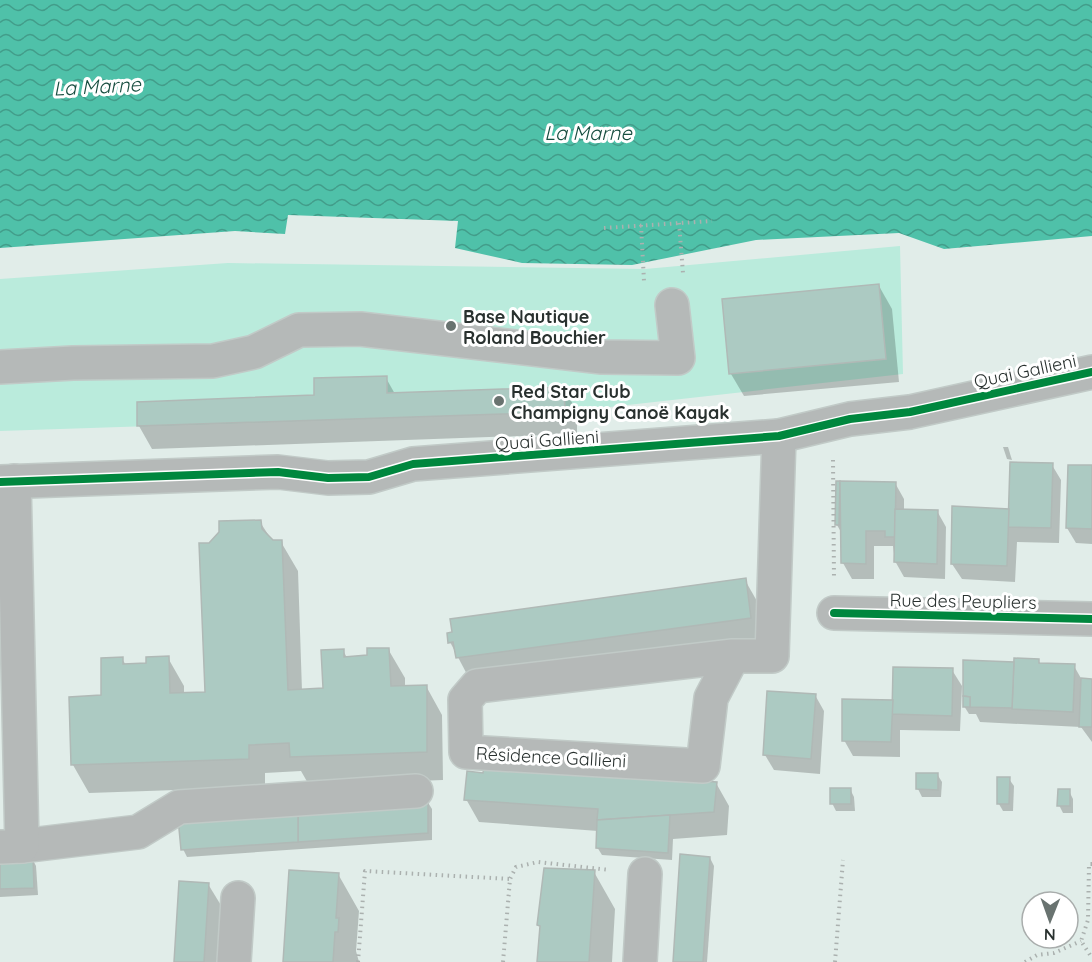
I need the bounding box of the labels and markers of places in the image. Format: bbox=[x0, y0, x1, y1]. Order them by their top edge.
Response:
place label: Base Nautique Roland Bouchier bbox=[463, 305, 606, 349]
marker: Base Nautique Roland Bouchier bbox=[444, 319, 458, 333]
place label: Red Star Club Champigny Canoë Kayak bbox=[511, 380, 729, 424]
marker: Red Star Club Champigny Canoë Kayak bbox=[492, 394, 506, 408]

